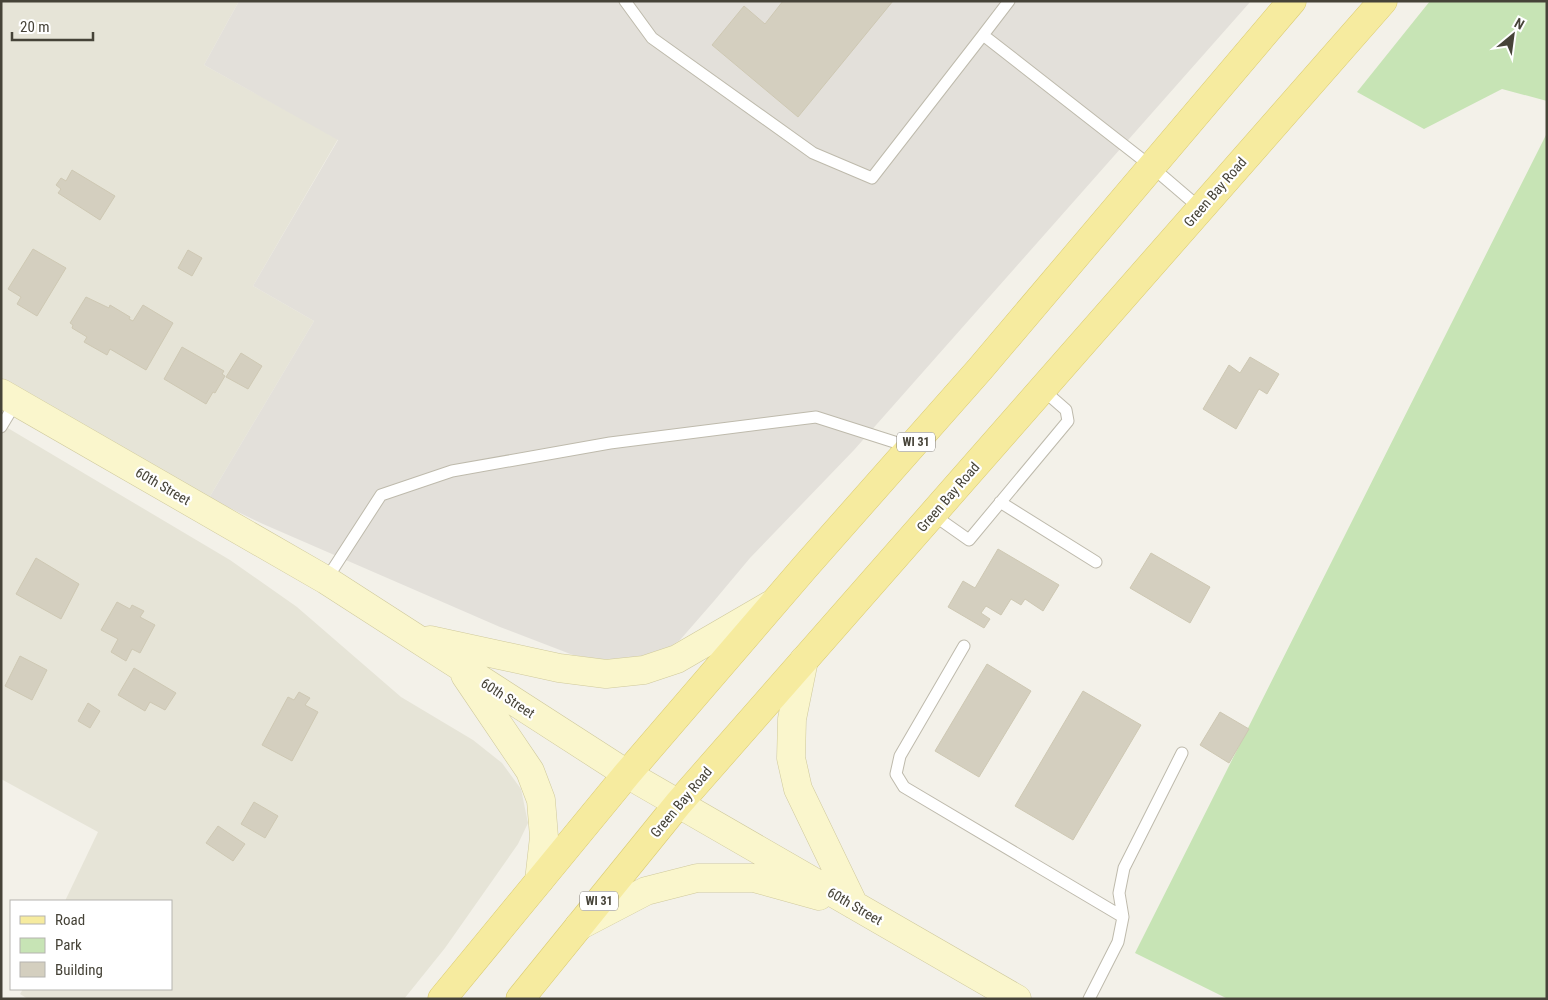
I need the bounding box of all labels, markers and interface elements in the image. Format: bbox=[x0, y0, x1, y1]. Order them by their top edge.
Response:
scale bar bbox=[12, 10, 94, 42]
north arrow bbox=[1488, 10, 1538, 60]
text: N bbox=[1512, 15, 1527, 33]
text: 20 m bbox=[20, 18, 50, 36]
street label: Green Bay Road bbox=[1180, 154, 1250, 230]
road number: WI 31 bbox=[897, 432, 935, 452]
street label: Green Bay Road bbox=[913, 459, 983, 535]
street label: 60th Street bbox=[133, 464, 193, 508]
street label: 60th Street bbox=[478, 675, 538, 721]
street label: Green Bay Road bbox=[647, 764, 715, 840]
street label: 60th Street bbox=[825, 884, 885, 928]
road number: WI 31 bbox=[580, 891, 618, 910]
legend bbox=[10, 900, 172, 990]
text: Road bbox=[55, 911, 85, 929]
text: Park bbox=[55, 936, 82, 954]
text: Building bbox=[55, 961, 103, 979]

